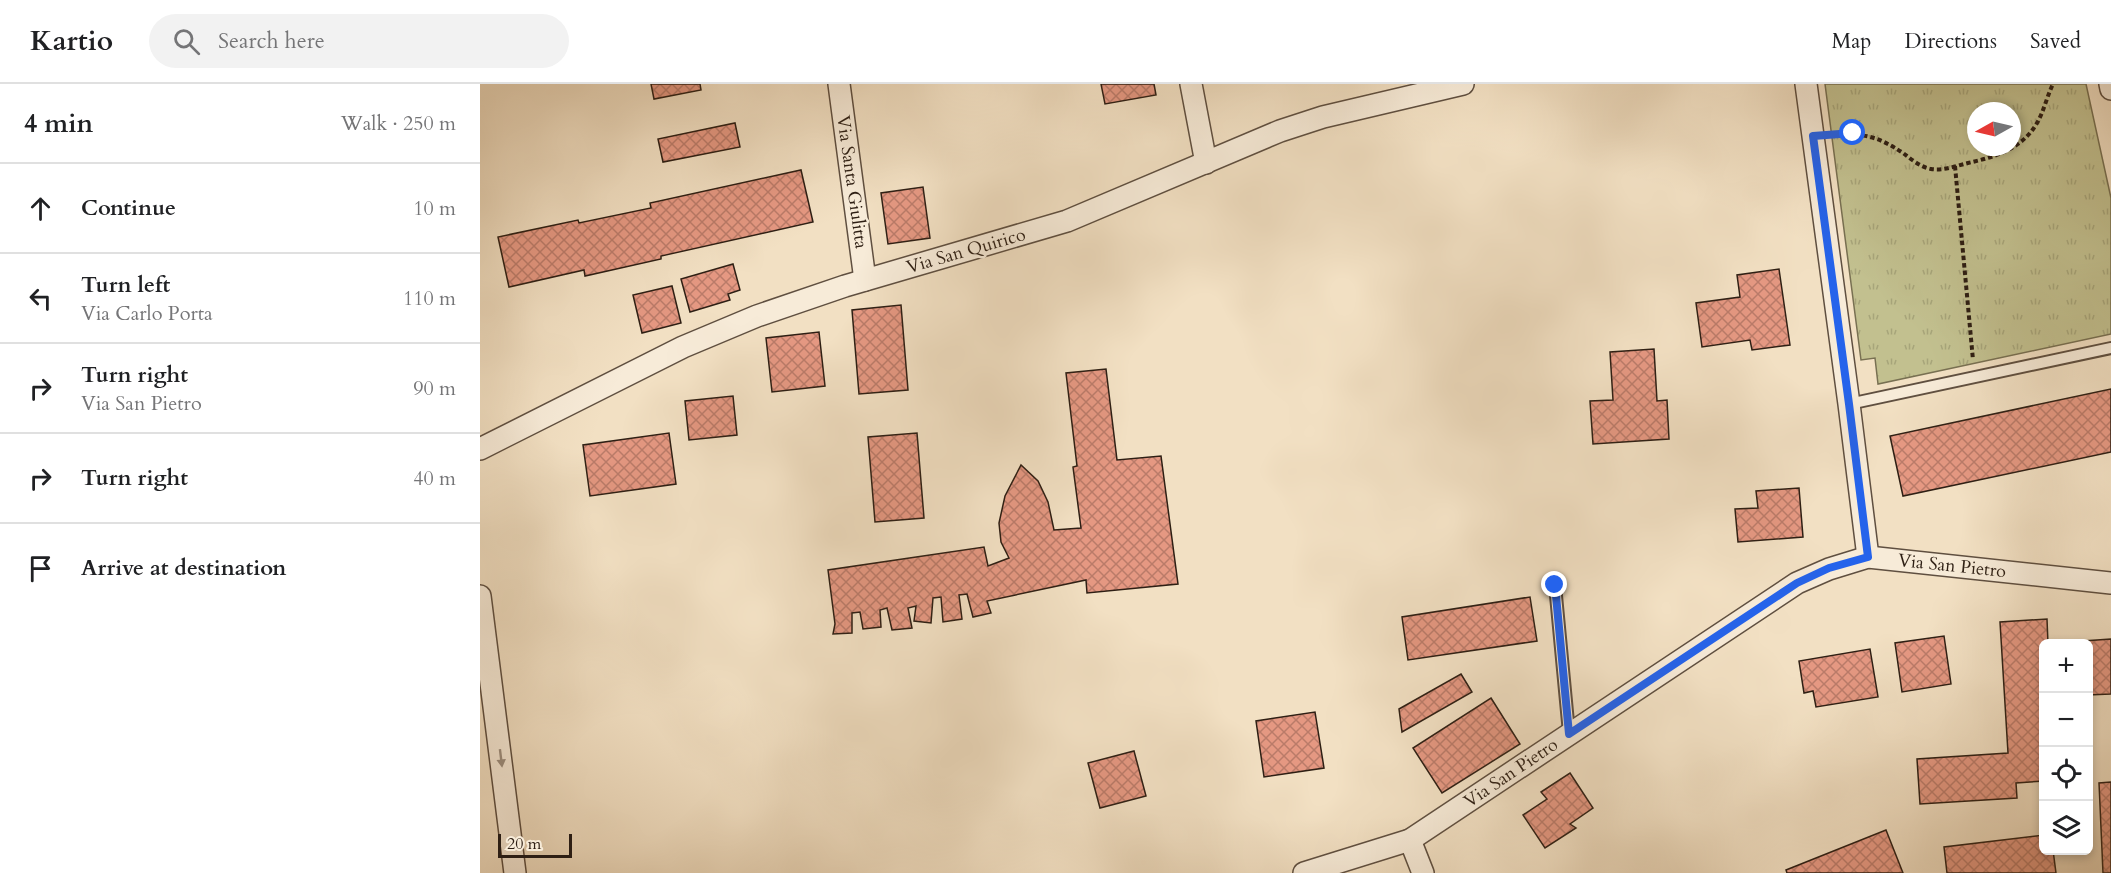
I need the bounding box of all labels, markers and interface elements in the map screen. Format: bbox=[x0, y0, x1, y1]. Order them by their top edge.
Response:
search box bbox=[149, 14, 569, 68]
text: Kartio bbox=[30, 22, 113, 60]
icon: search bbox=[170, 25, 203, 58]
text: Search here bbox=[218, 26, 325, 56]
text: Map bbox=[1831, 27, 1871, 56]
text: Directions bbox=[1904, 27, 1997, 56]
text: Saved bbox=[2030, 27, 2081, 56]
north arrow bbox=[1967, 102, 2021, 156]
text: 4 min bbox=[24, 106, 93, 141]
text: Walk · 250 m bbox=[341, 110, 456, 137]
street label: Via Santa Giulitta bbox=[830, 114, 874, 250]
route start bbox=[1839, 119, 1865, 145]
icon: ahead bbox=[24, 192, 57, 225]
text: Continue bbox=[81, 193, 176, 223]
text: 10 m bbox=[413, 195, 456, 222]
street label: Via San Quirico bbox=[904, 222, 1029, 280]
text: Turn left bbox=[81, 270, 170, 300]
icon: left bbox=[24, 282, 57, 315]
text: 110 m bbox=[403, 285, 456, 312]
text: Via Carlo Porta bbox=[81, 300, 213, 327]
text: Turn right bbox=[81, 360, 188, 390]
icon: right bbox=[24, 372, 57, 405]
text: 90 m bbox=[413, 375, 456, 402]
text: Via San Pietro bbox=[81, 390, 202, 417]
icon: right bbox=[24, 462, 57, 495]
text: Turn right bbox=[81, 463, 188, 493]
text: 40 m bbox=[413, 465, 456, 492]
street label: Via San Pietro bbox=[1897, 548, 2008, 584]
icon: arrive bbox=[24, 552, 57, 585]
text: Arrive at destination bbox=[81, 553, 286, 583]
route end bbox=[1541, 571, 1567, 597]
map controls bbox=[2039, 639, 2093, 855]
button: + bbox=[2039, 639, 2093, 693]
button: − bbox=[2039, 693, 2093, 747]
street label: Via San Pietro bbox=[1459, 732, 1563, 814]
button: locate bbox=[2039, 747, 2093, 801]
one-way arrow bbox=[497, 749, 506, 768]
button: layers bbox=[2039, 801, 2093, 855]
scale bar bbox=[498, 831, 572, 858]
text: 20 m bbox=[507, 833, 541, 855]

